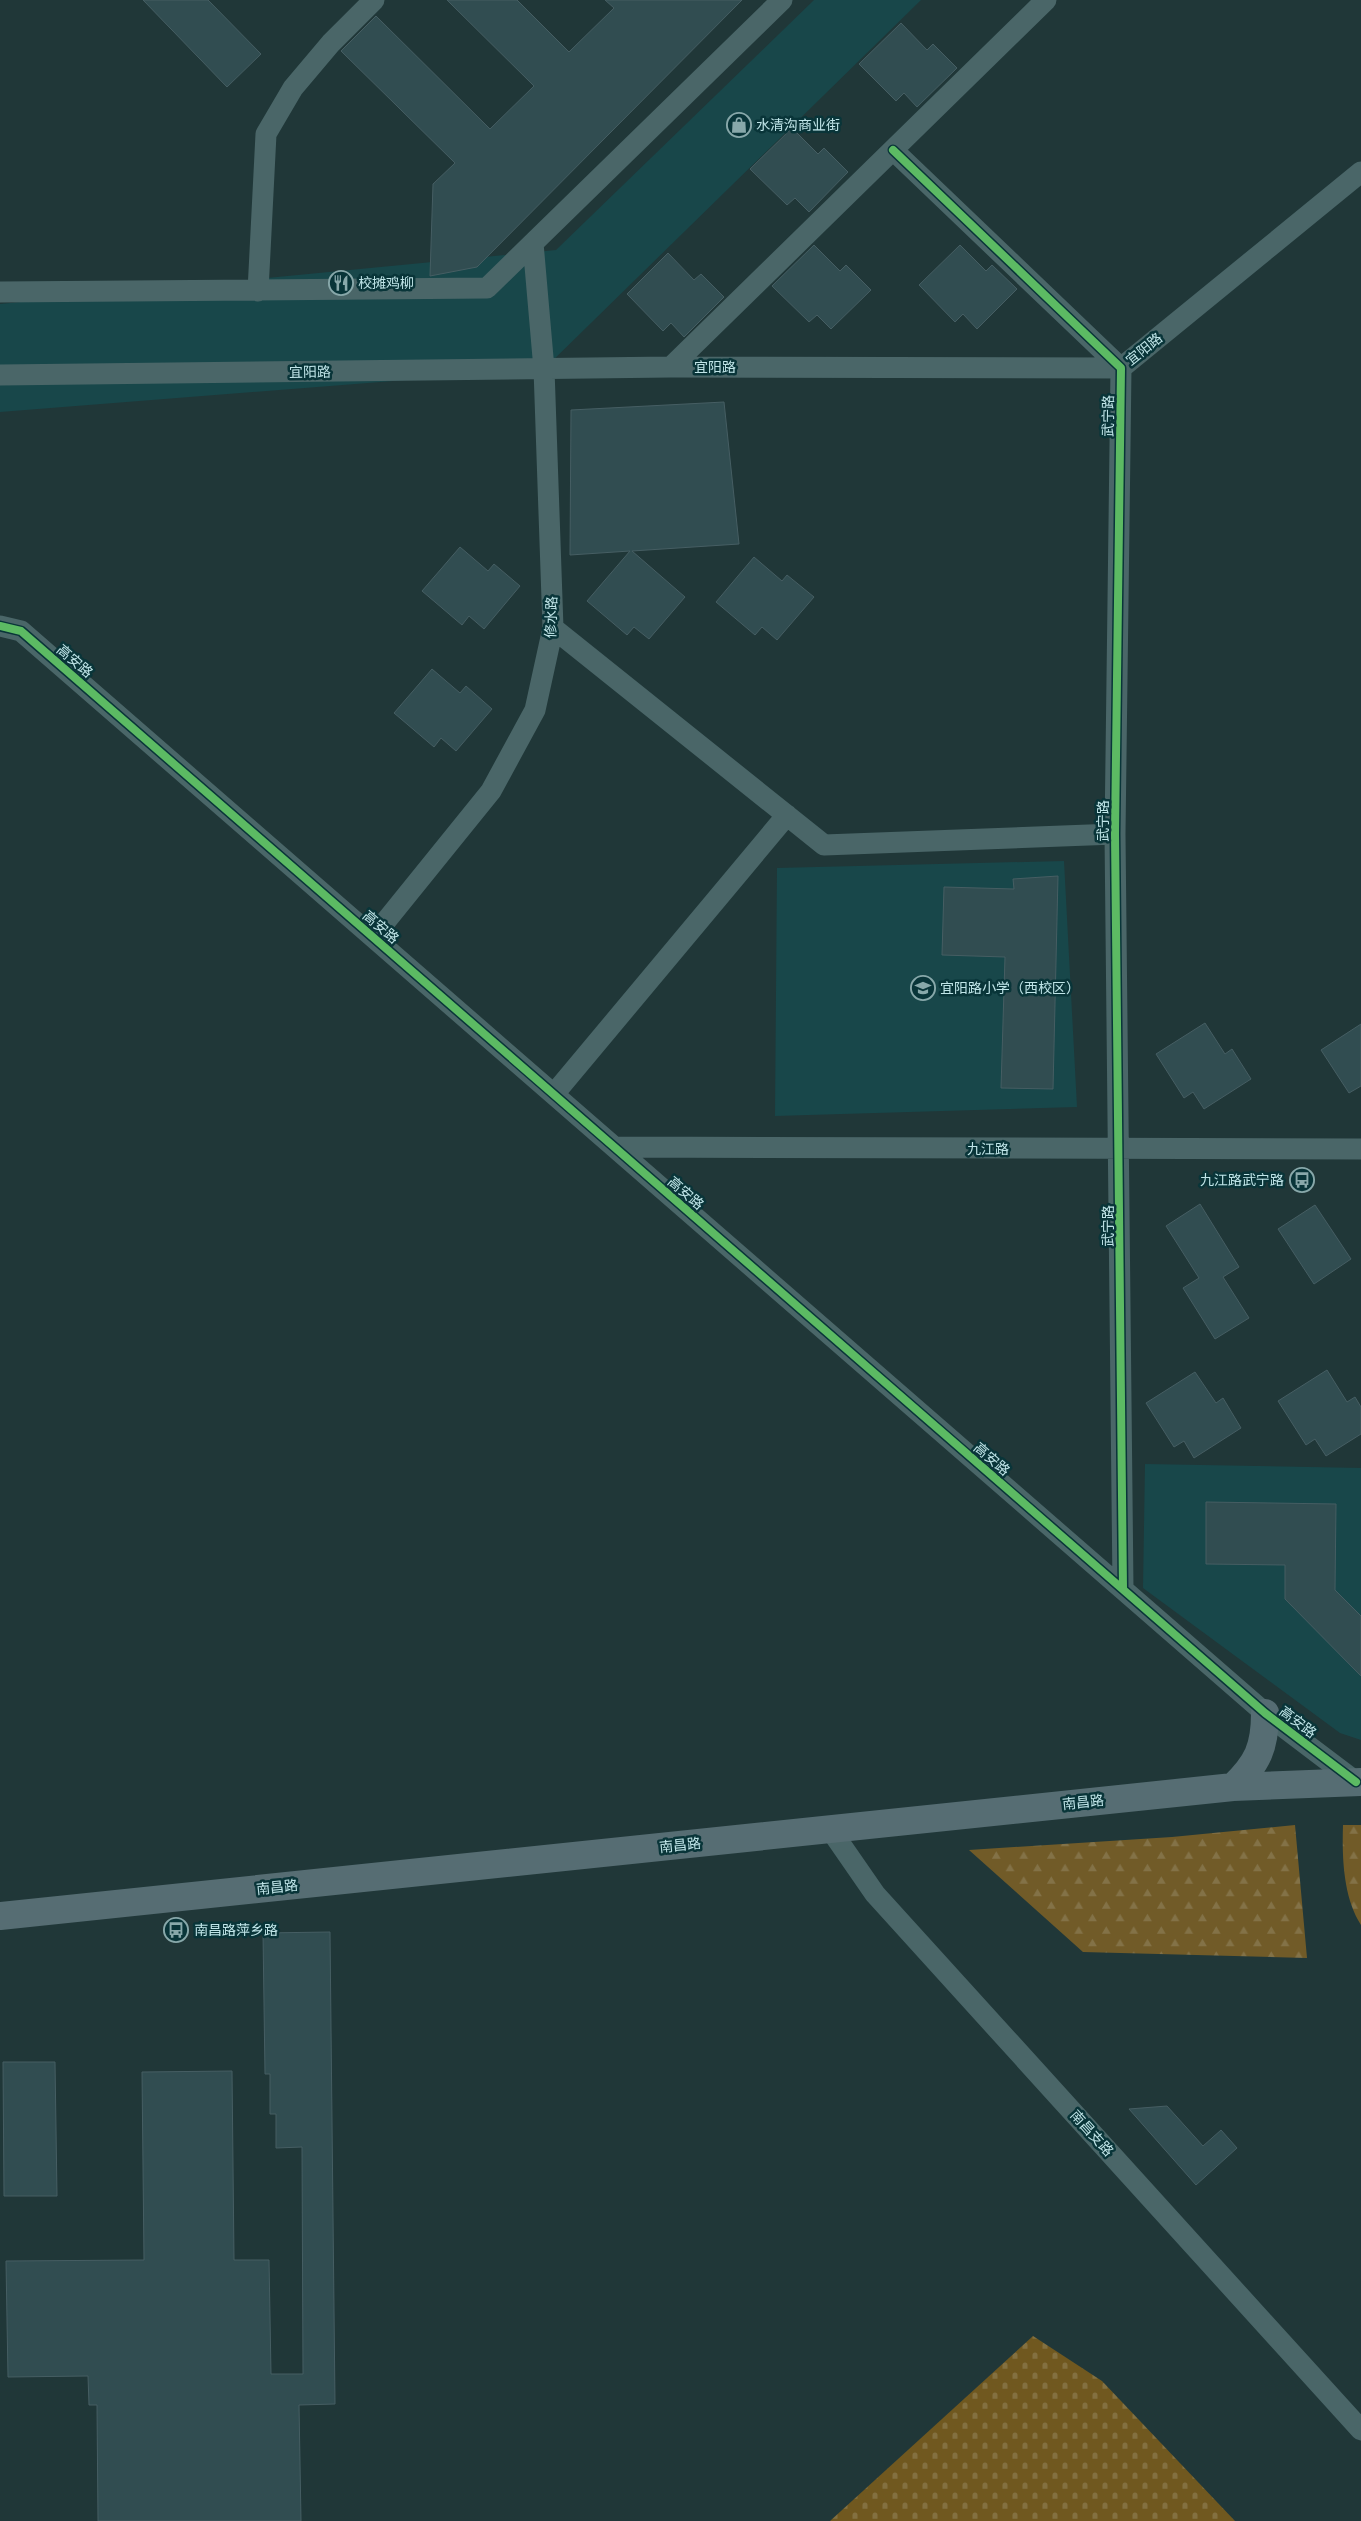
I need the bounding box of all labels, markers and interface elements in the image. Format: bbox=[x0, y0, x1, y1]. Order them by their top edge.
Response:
shop icon: 水清沟商业街 bbox=[726, 112, 752, 138]
place label: 水清沟商业街 bbox=[756, 117, 840, 133]
restaurant icon: 校摊鸡柳 bbox=[328, 270, 354, 296]
place label: 校摊鸡柳 bbox=[358, 275, 414, 291]
street label: 宜阳路 bbox=[1123, 330, 1165, 368]
street label: 宜阳路 bbox=[694, 359, 736, 375]
street label: 宜阳路 bbox=[289, 364, 331, 380]
street label: 武宁路 bbox=[1100, 395, 1116, 437]
street label: 修水路 bbox=[542, 596, 560, 638]
street label: 高安路 bbox=[54, 641, 96, 681]
street label: 武宁路 bbox=[1095, 800, 1111, 842]
street label: 高安路 bbox=[360, 907, 402, 947]
school or university icon: 宜阳路小学（西校区） bbox=[910, 975, 936, 1001]
place label: 宜阳路小学（西校区） bbox=[940, 980, 1080, 996]
street label: 九江路 bbox=[967, 1141, 1009, 1157]
bus stop icon: 九江路武宁路 bbox=[1289, 1167, 1315, 1193]
place label: 九江路武宁路 bbox=[1200, 1172, 1284, 1188]
street label: 高安路 bbox=[665, 1173, 707, 1213]
street label: 武宁路 bbox=[1100, 1205, 1116, 1247]
street label: 高安路 bbox=[971, 1439, 1013, 1479]
street label: 高安路 bbox=[1276, 1703, 1320, 1741]
street label: 南昌路 bbox=[1061, 1792, 1105, 1812]
street label: 南昌路 bbox=[658, 1835, 702, 1855]
street label: 南昌路 bbox=[255, 1877, 299, 1897]
bus stop icon: 南昌路萍乡路 bbox=[163, 1917, 189, 1943]
place label: 南昌路萍乡路 bbox=[194, 1922, 278, 1938]
street label: 南昌支路 bbox=[1067, 2107, 1117, 2159]

